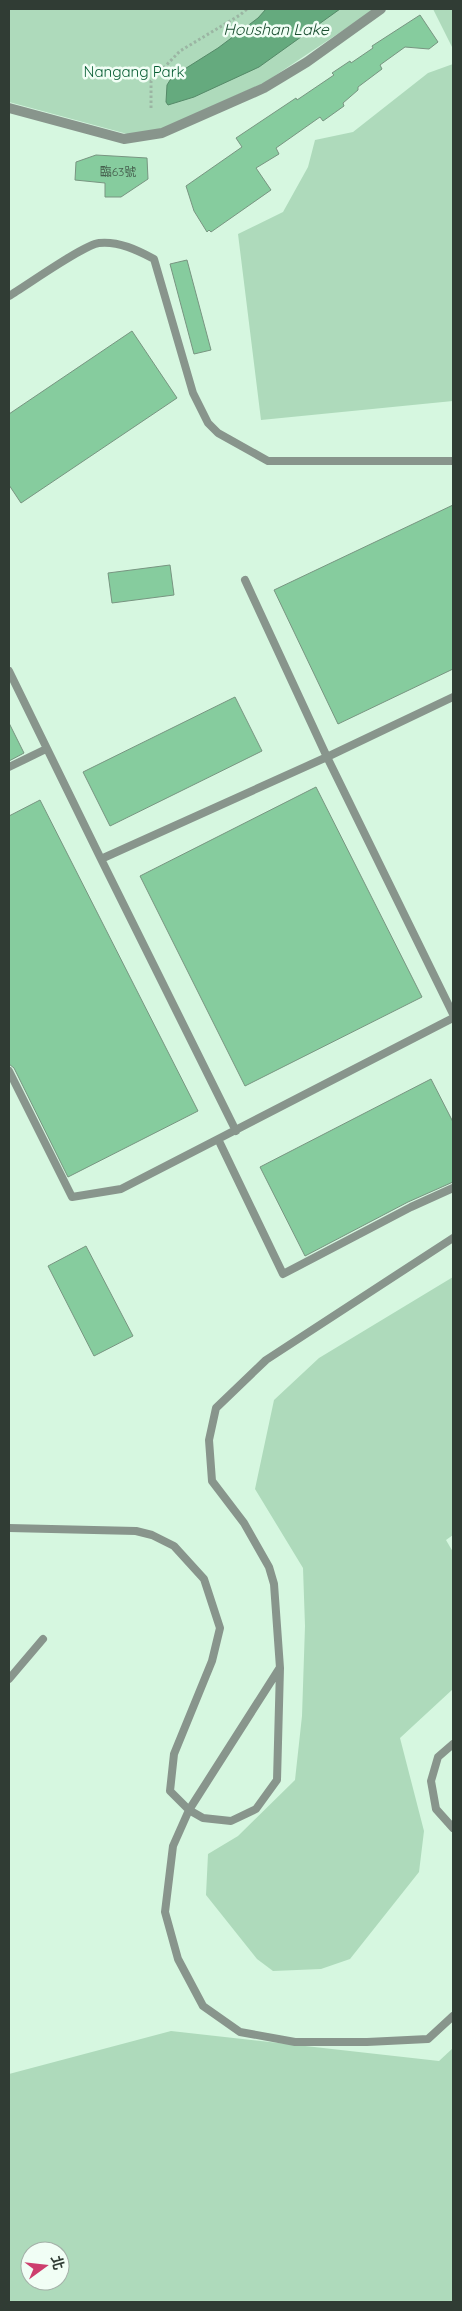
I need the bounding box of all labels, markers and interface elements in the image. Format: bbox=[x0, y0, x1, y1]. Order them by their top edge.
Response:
water label: Houshan Lake bbox=[223, 19, 330, 39]
park label: Nangang Park bbox=[84, 62, 184, 81]
house number: 臨63號 bbox=[100, 164, 136, 179]
north arrow bbox=[20, 2241, 70, 2291]
text: 北 bbox=[47, 2254, 68, 2272]

